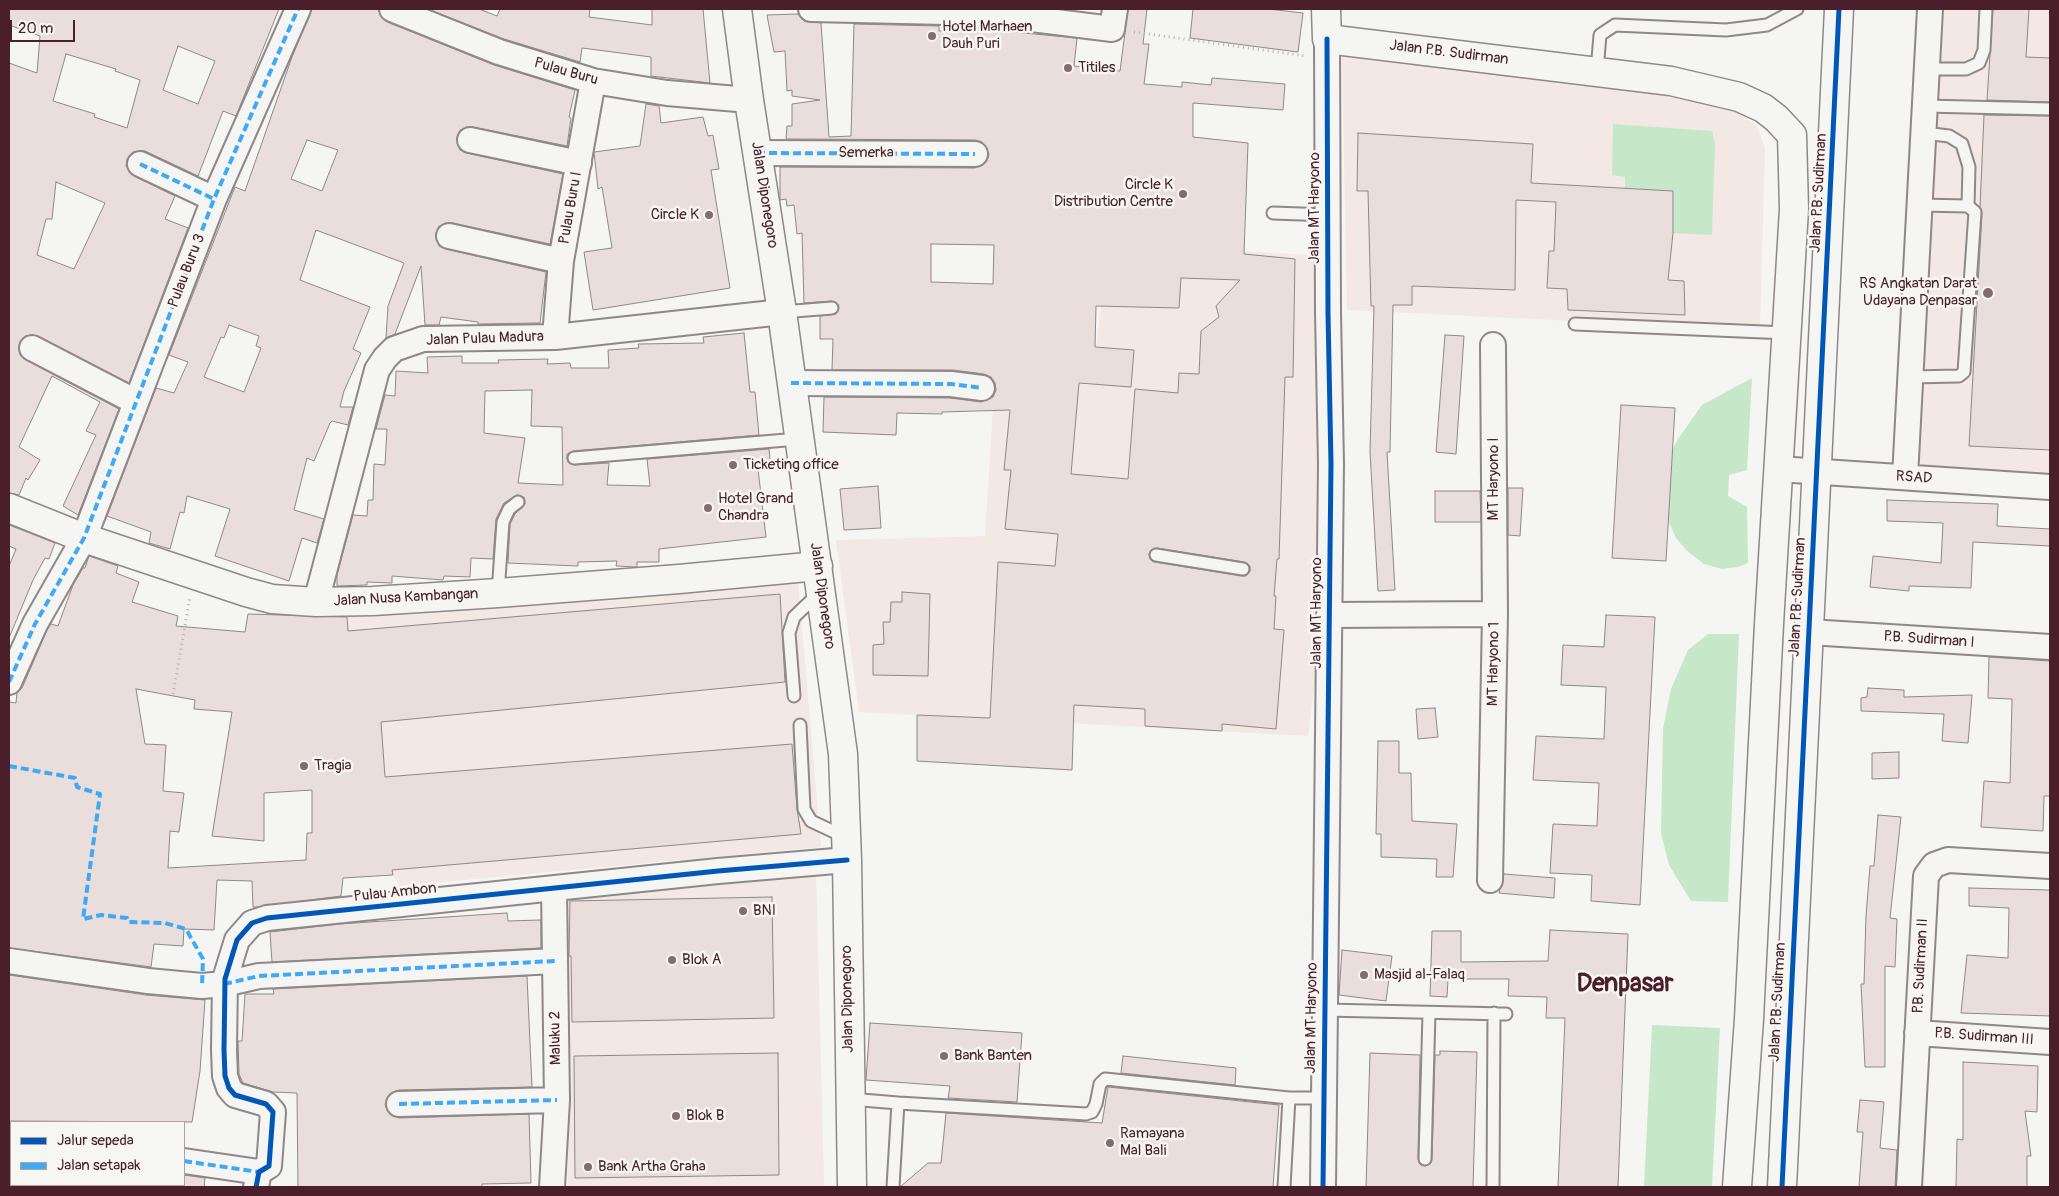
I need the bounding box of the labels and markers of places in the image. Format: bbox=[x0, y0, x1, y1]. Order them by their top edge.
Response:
place label: Hotel Marhaen Dauh Puri bbox=[942, 18, 1033, 53]
marker: Hotel Marhaen Dauh Puri bbox=[926, 30, 938, 42]
place label: Titiles bbox=[1078, 59, 1115, 77]
marker: Titiles bbox=[1062, 62, 1074, 74]
place label: Circle K Distribution Centre bbox=[1054, 176, 1173, 211]
marker: Circle K Distribution Centre bbox=[1177, 188, 1189, 200]
place label: Circle K bbox=[651, 206, 699, 224]
marker: Circle K bbox=[703, 209, 715, 221]
place label: RS Angkatan Darat Udayana Denpasar bbox=[1859, 275, 1977, 310]
marker: RS Angkatan Darat Udayana Denpasar bbox=[1981, 286, 1995, 300]
place label: Ticketing office bbox=[743, 456, 839, 474]
marker: Ticketing office bbox=[727, 459, 739, 471]
place label: Hotel Grand Chandra bbox=[718, 490, 793, 525]
marker: Hotel Grand Chandra bbox=[702, 502, 714, 514]
place label: Tragia bbox=[314, 757, 351, 775]
marker: Tragia bbox=[298, 760, 310, 772]
place label: BNI bbox=[753, 902, 776, 920]
marker: BNI bbox=[737, 905, 749, 917]
place label: Blok A bbox=[682, 951, 721, 969]
marker: Blok A bbox=[666, 954, 678, 966]
place label: Masjid al-Falaq bbox=[1374, 966, 1465, 984]
marker: Masjid al-Falaq bbox=[1358, 969, 1370, 981]
place label: Bank Banten bbox=[954, 1047, 1032, 1065]
marker: Bank Banten bbox=[938, 1050, 950, 1062]
place label: Blok B bbox=[686, 1107, 724, 1125]
marker: Blok B bbox=[670, 1110, 682, 1122]
place label: Ramayana Mal Bali bbox=[1120, 1125, 1184, 1160]
marker: Ramayana Mal Bali bbox=[1104, 1137, 1116, 1149]
place label: Bank Artha Graha bbox=[598, 1158, 706, 1176]
marker: Bank Artha Graha bbox=[582, 1161, 594, 1173]

